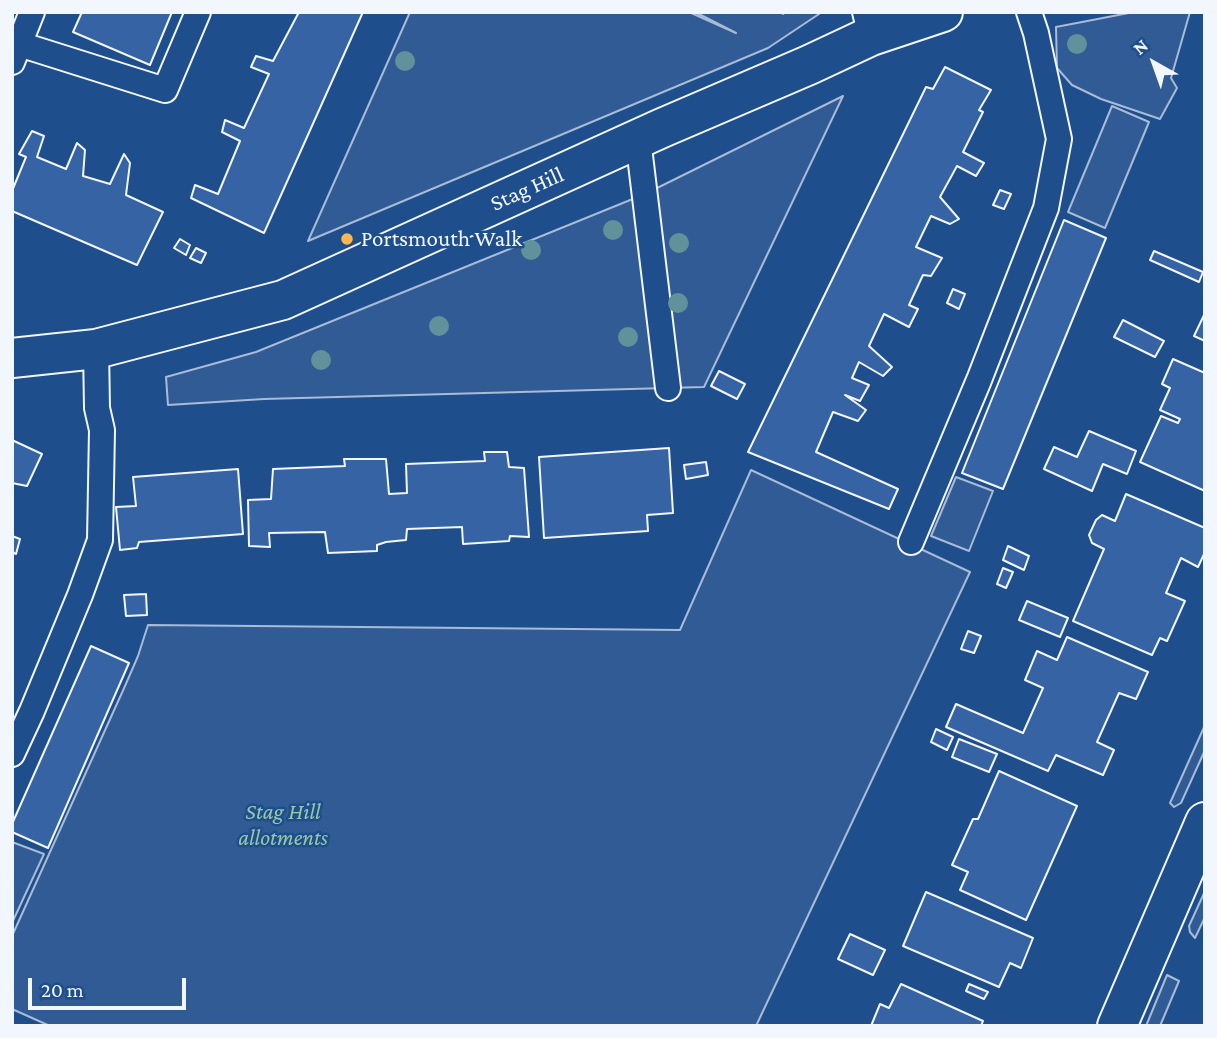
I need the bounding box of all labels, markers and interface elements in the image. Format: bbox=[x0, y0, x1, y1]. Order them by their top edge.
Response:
north arrow bbox=[1119, 28, 1189, 98]
text: N bbox=[1128, 34, 1152, 59]
street label: Stag Hill bbox=[486, 161, 568, 217]
place label: Portsmouth Walk bbox=[361, 225, 522, 253]
marker: Portsmouth Walk bbox=[339, 231, 355, 247]
park label: Stag Hill allotments bbox=[238, 798, 328, 852]
scale bar bbox=[32, 964, 189, 1008]
text: 20 m bbox=[41, 978, 84, 1002]

